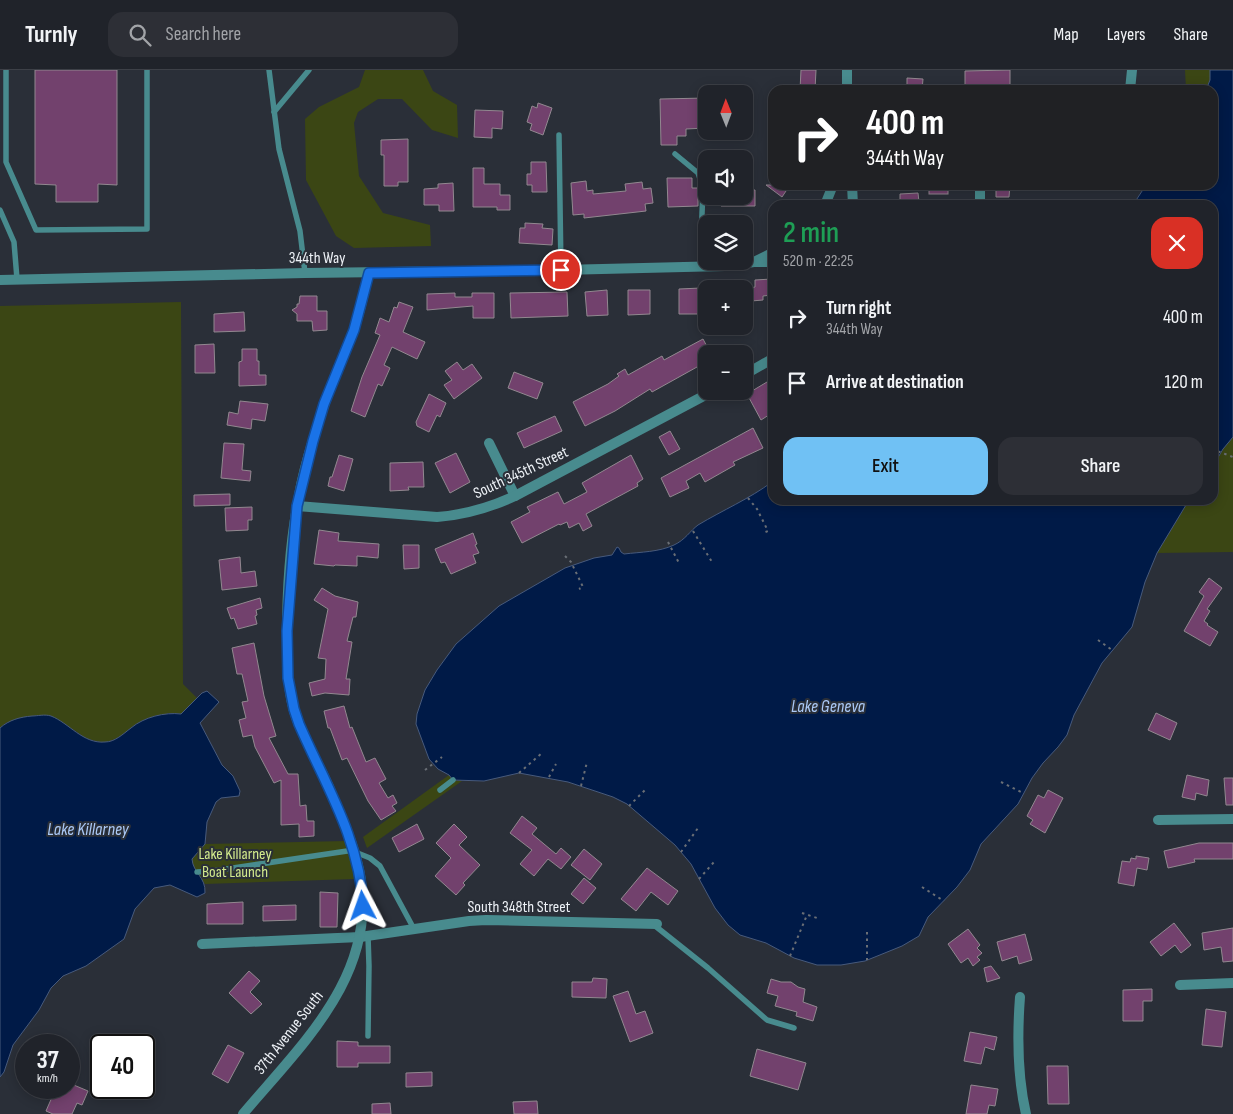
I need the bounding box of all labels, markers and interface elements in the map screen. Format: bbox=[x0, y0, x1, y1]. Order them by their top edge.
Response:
search box bbox=[108, 12, 458, 57]
text: Turnly bbox=[25, 20, 78, 49]
icon: search bbox=[126, 21, 154, 49]
text: Search here bbox=[166, 23, 241, 46]
text: Map bbox=[1054, 24, 1079, 45]
text: Layers bbox=[1107, 24, 1146, 45]
text: Share bbox=[1174, 24, 1208, 45]
north arrow bbox=[698, 85, 752, 140]
map controls bbox=[698, 85, 753, 400]
text: 400 m bbox=[866, 102, 944, 145]
icon: right bbox=[783, 105, 848, 170]
text: 344th Way bbox=[866, 145, 944, 172]
button: sound bbox=[698, 150, 753, 205]
button: layers bbox=[698, 215, 753, 270]
text: 2 min bbox=[783, 215, 839, 251]
button: close bbox=[1151, 217, 1203, 269]
street label: 344th Way bbox=[289, 249, 345, 268]
pin bbox=[540, 249, 582, 291]
text: 520 m · 22:25 bbox=[783, 252, 853, 271]
icon: arrive bbox=[547, 256, 575, 284]
button: + bbox=[698, 280, 753, 335]
text: Turn right bbox=[826, 297, 891, 320]
icon: right bbox=[783, 304, 811, 332]
text: 400 m bbox=[1163, 306, 1203, 329]
text: 344th Way bbox=[826, 320, 883, 339]
button: − bbox=[698, 345, 753, 400]
icon: arrive bbox=[783, 369, 811, 397]
text: Arrive at destination bbox=[826, 371, 964, 394]
text: 120 m bbox=[1165, 371, 1203, 394]
button: Exit bbox=[783, 437, 988, 495]
button: Share bbox=[998, 437, 1203, 495]
street label: South 345th Street bbox=[471, 443, 572, 503]
water label: Lake Geneva bbox=[791, 696, 866, 717]
water label: Lake Killarney bbox=[47, 819, 130, 840]
park label: Lake Killarney Boat Launch bbox=[198, 845, 272, 882]
position arrow bbox=[336, 879, 388, 931]
street label: South 348th Street bbox=[468, 898, 571, 917]
street label: 37th Avenue South bbox=[250, 987, 328, 1079]
speed limit sign: 40 bbox=[90, 1034, 155, 1099]
text: 37 bbox=[36, 1045, 59, 1076]
text: km/h bbox=[37, 1071, 58, 1086]

